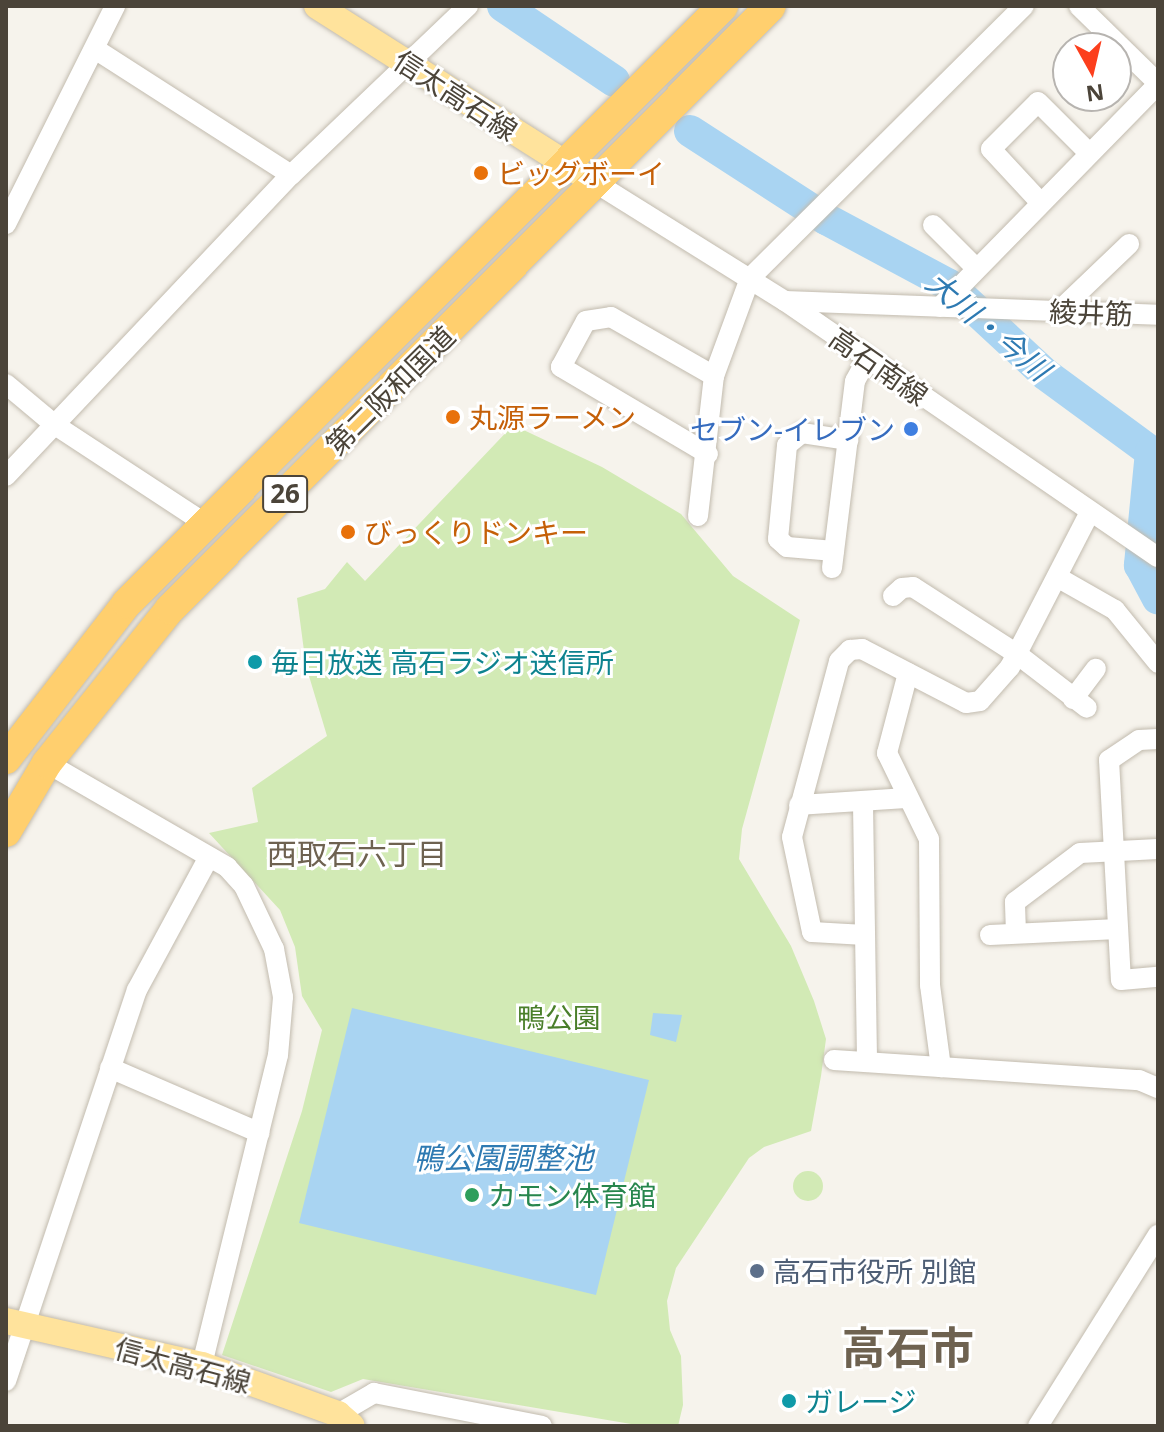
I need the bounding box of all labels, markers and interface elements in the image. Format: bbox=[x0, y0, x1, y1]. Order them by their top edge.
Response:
north arrow bbox=[1052, 32, 1132, 112]
street label: 信太高石線 bbox=[388, 43, 524, 147]
text: N bbox=[1084, 78, 1106, 110]
place label: ビッグボーイ bbox=[497, 156, 665, 190]
marker: ビッグボーイ bbox=[472, 164, 490, 182]
water label: 大川・今川 bbox=[919, 264, 1057, 388]
street label: 綾井筋 bbox=[1048, 294, 1134, 330]
street label: 第二阪和国道 bbox=[319, 319, 461, 461]
street label: 高石南線 bbox=[823, 320, 935, 412]
place label: 丸源ラーメン bbox=[469, 400, 637, 434]
marker: 丸源ラーメン bbox=[444, 408, 462, 426]
place label: セブン-イレブン bbox=[690, 412, 895, 446]
marker: セブン-イレブン bbox=[902, 420, 920, 438]
road number: 26 bbox=[261, 472, 309, 516]
place label: びっくりドンキー bbox=[364, 515, 588, 549]
marker: びっくりドンキー bbox=[339, 523, 357, 541]
place label: 毎日放送 高石ラジオ送信所 bbox=[271, 645, 614, 679]
marker: 毎日放送 高石ラジオ送信所 bbox=[246, 653, 264, 671]
district label: 西取石六丁目 bbox=[267, 836, 447, 872]
park label: 鴨公園 bbox=[517, 1000, 601, 1034]
water label: 鴨公園調整池 bbox=[413, 1140, 593, 1176]
place label: カモン体育館 bbox=[488, 1178, 656, 1212]
marker: カモン体育館 bbox=[463, 1186, 481, 1204]
place label: 高石市役所 別館 bbox=[773, 1254, 976, 1288]
marker: 高石市役所 別館 bbox=[748, 1262, 766, 1280]
district label: 高石市 bbox=[842, 1321, 974, 1373]
street label: 信太高石線 bbox=[111, 1331, 255, 1399]
place label: ガレージ bbox=[805, 1384, 917, 1418]
marker: ガレージ bbox=[780, 1392, 798, 1410]

